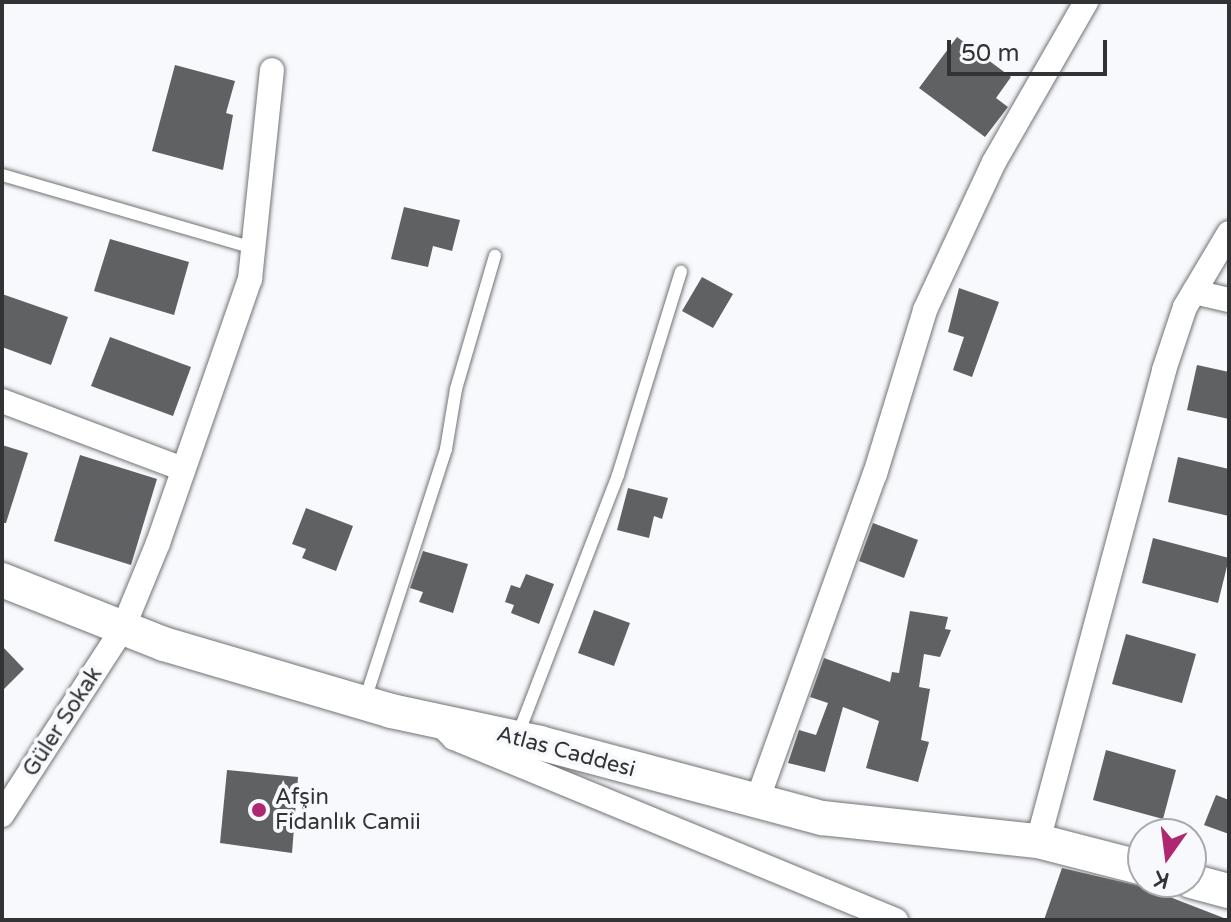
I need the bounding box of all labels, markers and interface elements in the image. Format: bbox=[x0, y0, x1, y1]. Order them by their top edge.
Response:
scale bar bbox=[951, 24, 1111, 74]
text: 50 m bbox=[961, 39, 1019, 68]
street label: Güler Sokak bbox=[18, 662, 108, 782]
street label: Atlas Caddesi bbox=[494, 721, 638, 783]
place label: Afşin Fidanlık Camii bbox=[275, 784, 421, 836]
marker: Afşin Fidanlık Camii bbox=[250, 801, 268, 819]
north arrow bbox=[1127, 818, 1207, 898]
text: K bbox=[1151, 865, 1172, 894]

